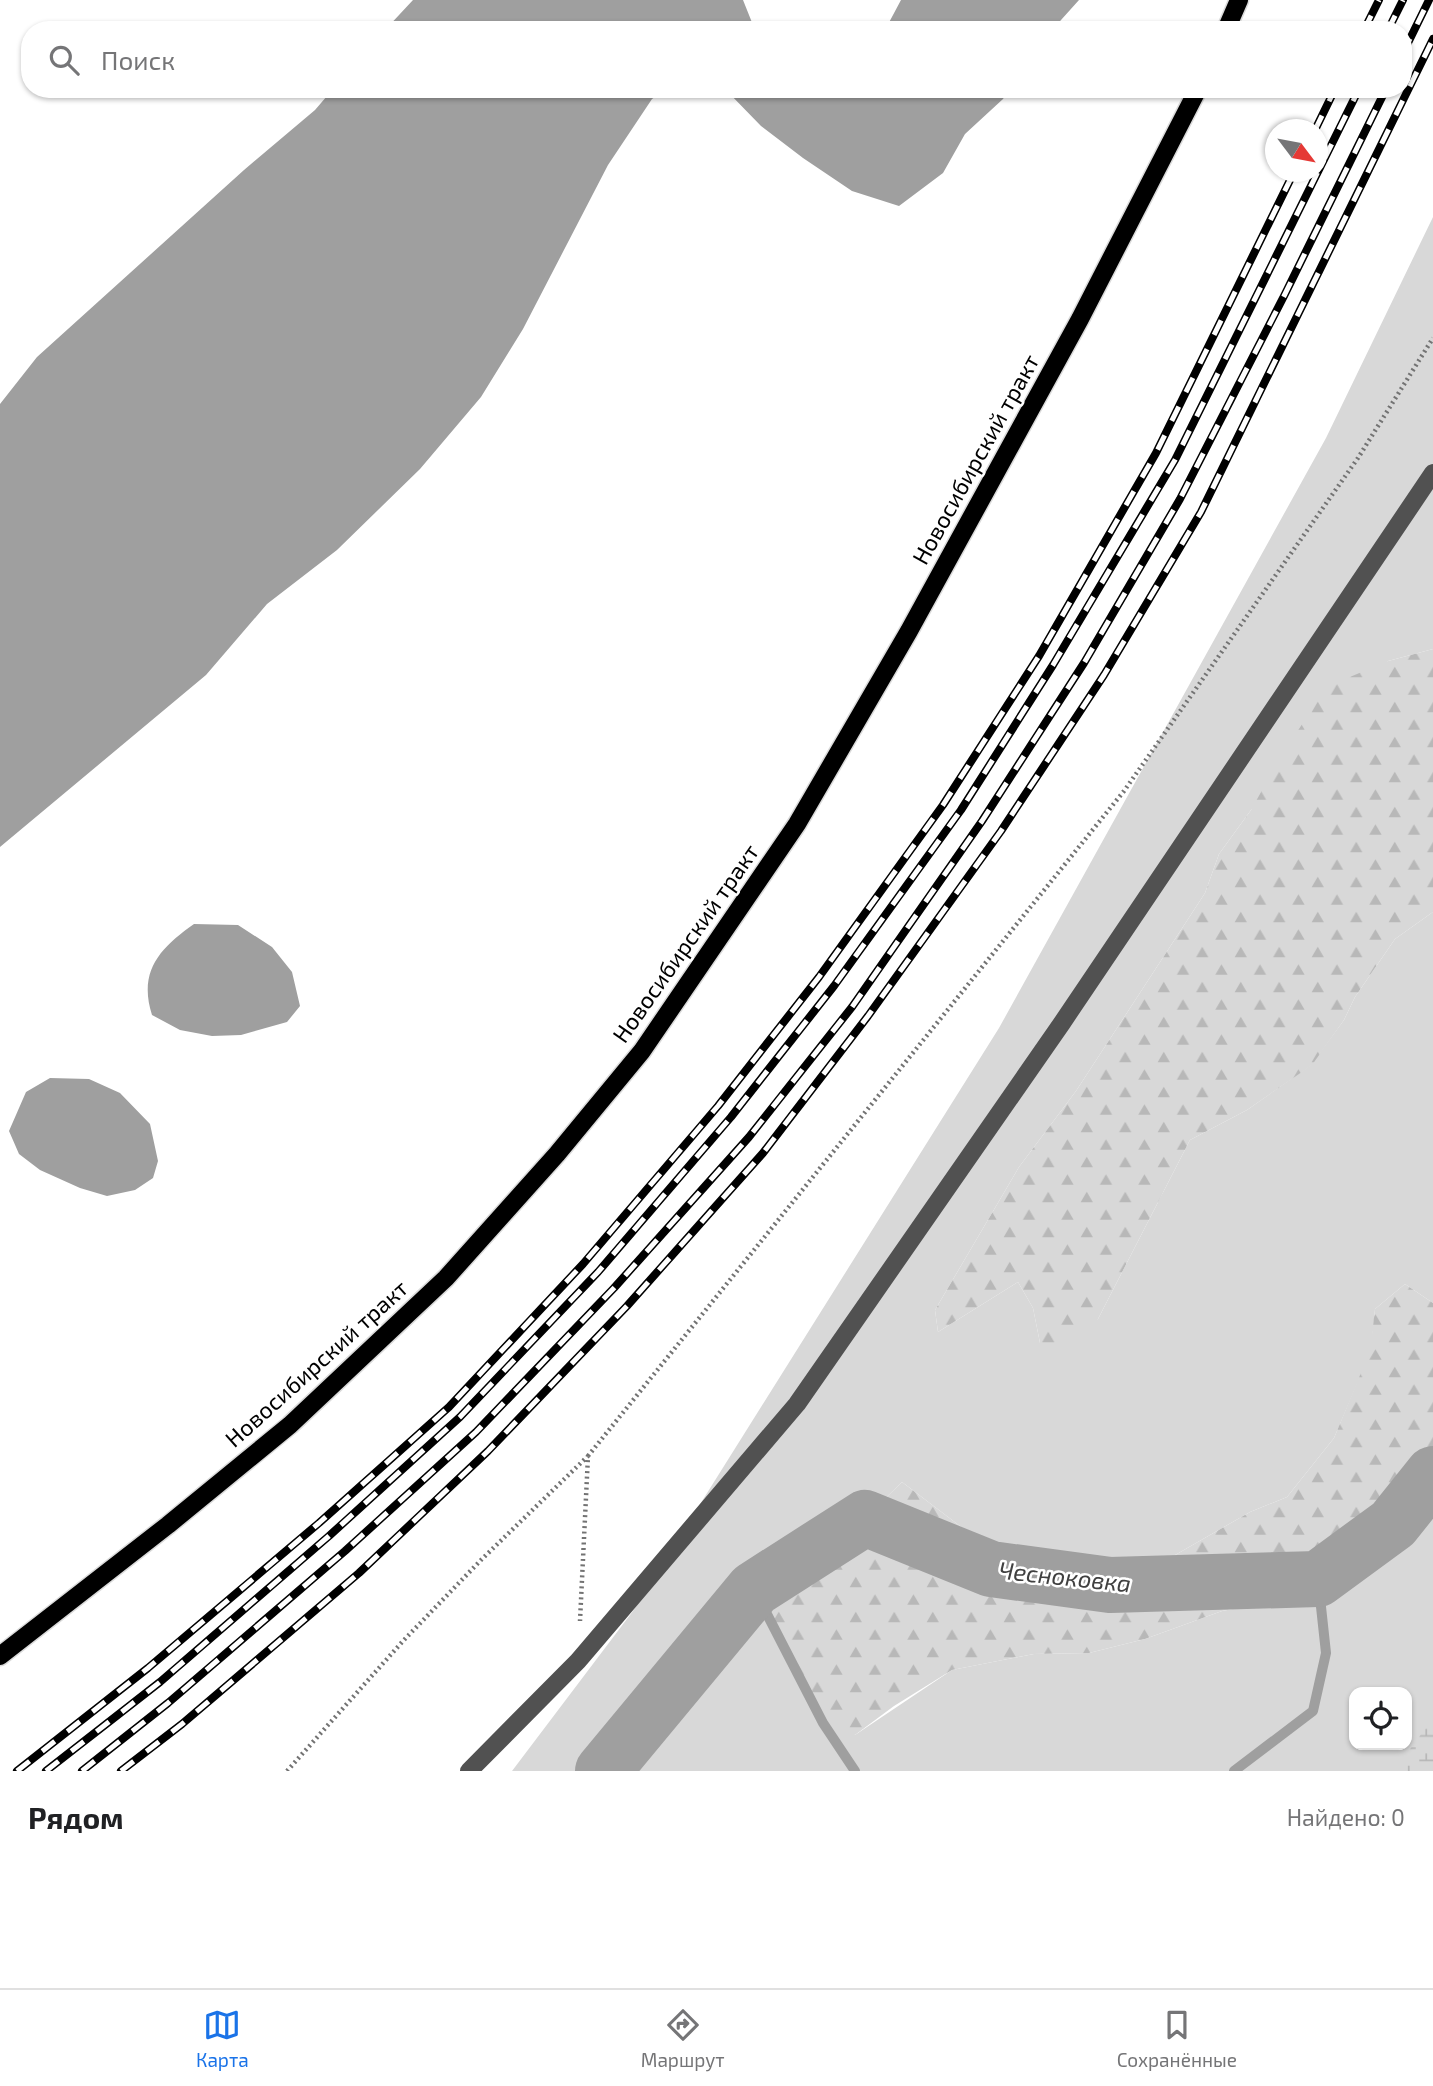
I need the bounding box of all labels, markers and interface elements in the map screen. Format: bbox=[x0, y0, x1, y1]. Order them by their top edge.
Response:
search box bbox=[21, 21, 1412, 98]
icon: search bbox=[45, 41, 83, 79]
text: Поиск bbox=[101, 44, 175, 75]
north arrow bbox=[1265, 119, 1328, 182]
street label: Новосибирский тракт bbox=[906, 349, 1044, 569]
street label: Новосибирский тракт bbox=[606, 838, 764, 1048]
street label: Новосибирский тракт bbox=[219, 1274, 413, 1452]
water label: Чесноковка bbox=[997, 1555, 1133, 1597]
map controls bbox=[1349, 1687, 1412, 1750]
button: locate bbox=[1349, 1687, 1412, 1750]
text: Рядом bbox=[28, 1799, 124, 1835]
text: Найдено: 0 bbox=[1287, 1803, 1405, 1831]
tab: Карта bbox=[196, 2006, 249, 2071]
tab: Маршрут bbox=[641, 2006, 725, 2071]
tab: Сохранённые bbox=[1117, 2006, 1237, 2071]

